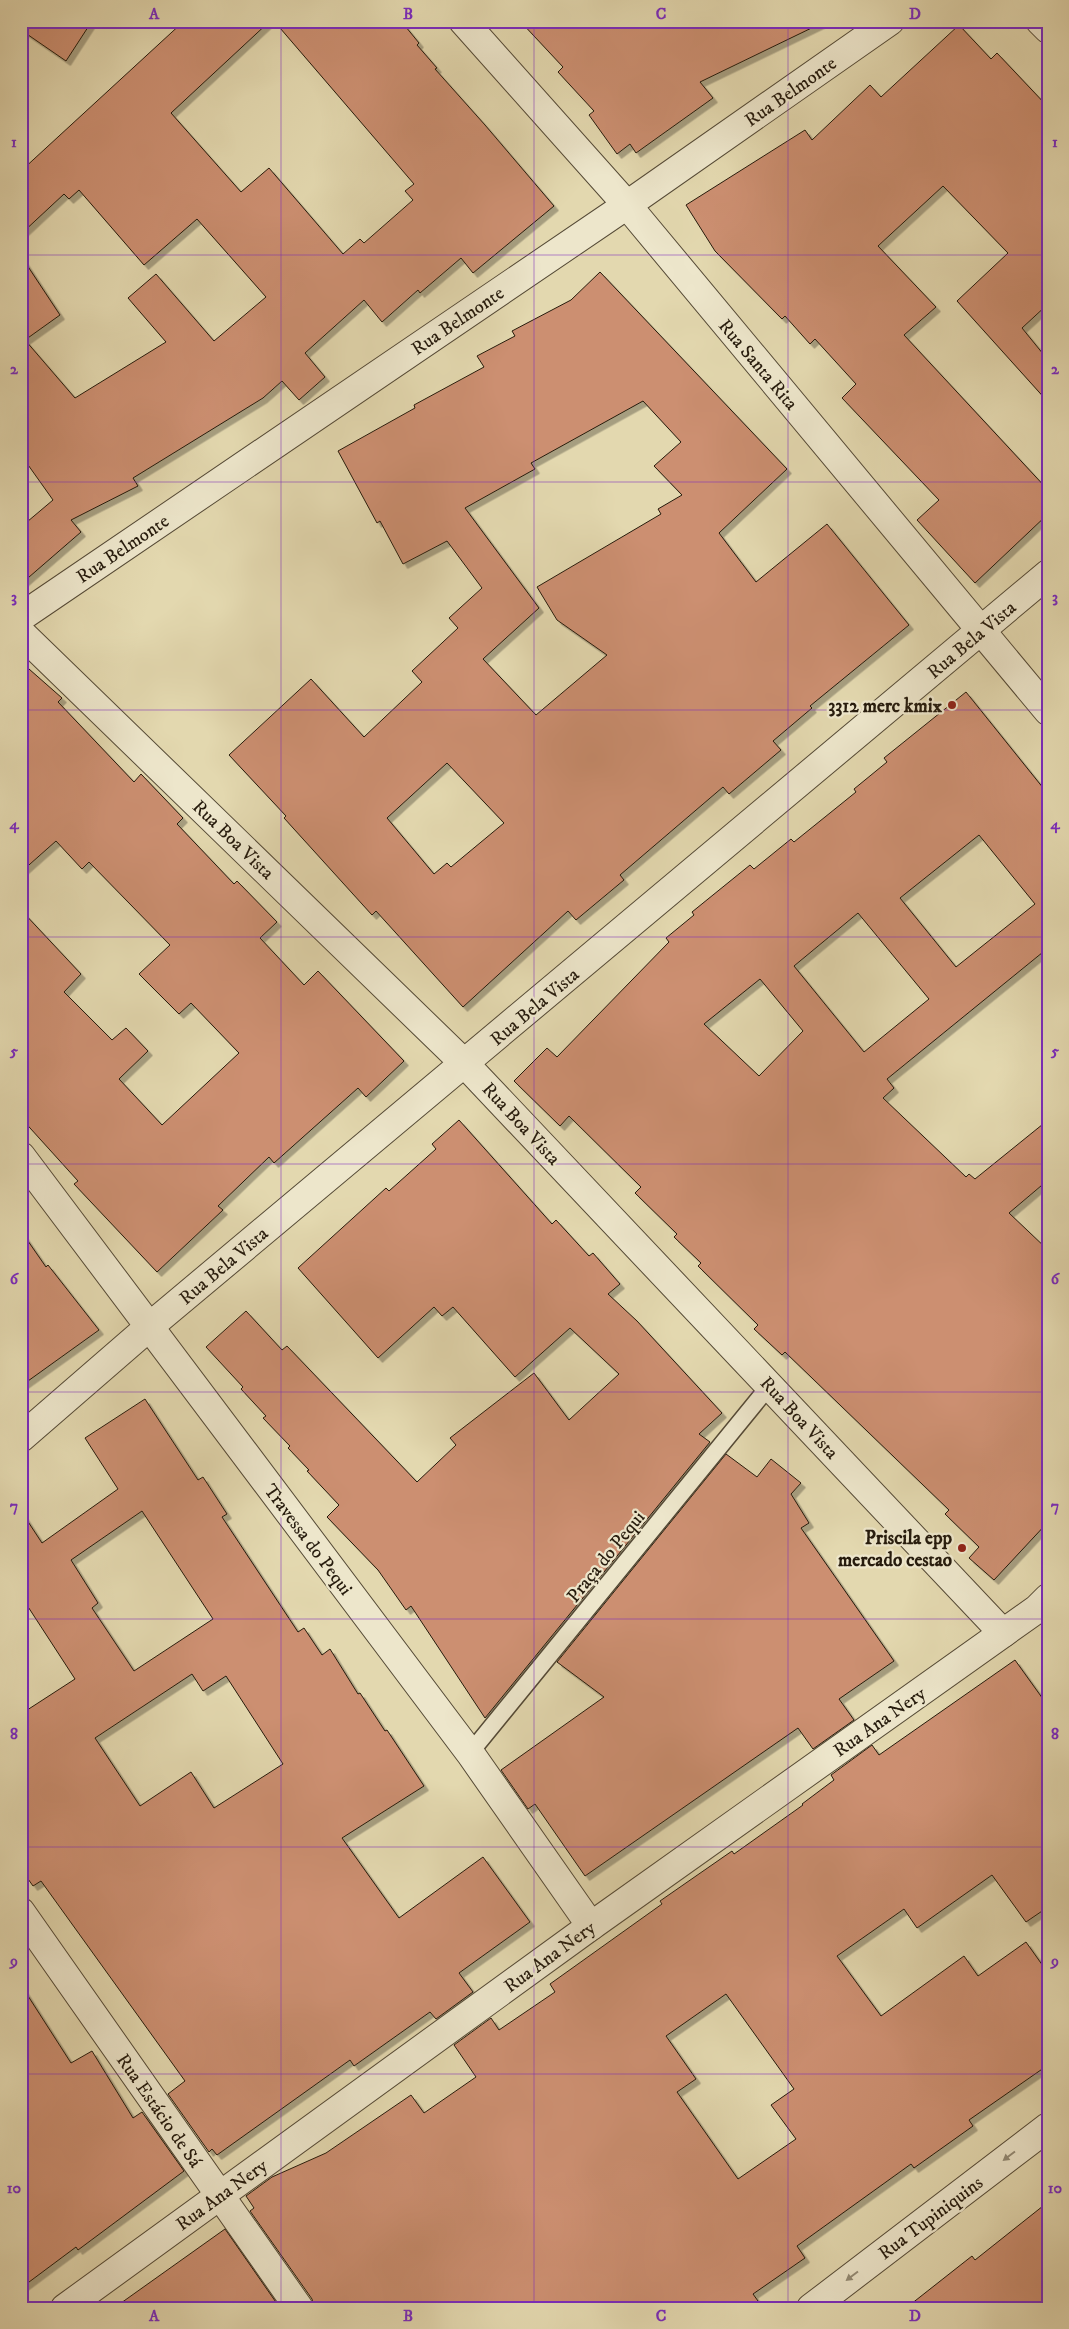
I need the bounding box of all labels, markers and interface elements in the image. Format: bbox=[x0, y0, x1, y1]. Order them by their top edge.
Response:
text: A bbox=[148, 4, 160, 24]
text: B bbox=[403, 4, 413, 24]
text: C bbox=[656, 4, 666, 24]
text: D bbox=[909, 4, 921, 24]
street label: Rua Belmonte bbox=[741, 52, 841, 132]
text: 1 bbox=[11, 132, 17, 152]
text: 1 bbox=[1052, 132, 1058, 152]
street label: Rua Belmonte bbox=[407, 282, 509, 361]
street label: Rua Santa Rita bbox=[713, 315, 803, 415]
text: 2 bbox=[10, 359, 19, 379]
text: 2 bbox=[1051, 359, 1060, 379]
street label: Rua Belmonte bbox=[72, 510, 174, 589]
text: 3 bbox=[11, 587, 17, 607]
text: 3 bbox=[1052, 587, 1058, 607]
street label: Rua Bela Vista bbox=[923, 596, 1021, 684]
place label: 3312 merc kmix bbox=[828, 695, 943, 718]
marker: 3312 merc kmix bbox=[946, 699, 958, 711]
street label: Rua Boa Vista bbox=[187, 795, 279, 885]
text: 4 bbox=[8, 814, 19, 834]
text: 4 bbox=[1049, 814, 1060, 834]
street label: Rua Bela Vista bbox=[486, 963, 584, 1051]
text: 5 bbox=[9, 1041, 18, 1061]
text: 5 bbox=[1050, 1041, 1059, 1061]
street label: Rua Boa Vista bbox=[477, 1078, 565, 1170]
street label: Rua Bela Vista bbox=[175, 1222, 273, 1310]
text: 6 bbox=[10, 1269, 20, 1289]
text: 6 bbox=[1051, 1269, 1061, 1289]
street label: Rua Boa Vista bbox=[755, 1372, 843, 1464]
street label: Travessa do Pequi bbox=[258, 1480, 357, 1601]
text: 7 bbox=[10, 1496, 18, 1516]
text: 7 bbox=[1051, 1496, 1059, 1516]
street label: Praça do Pequi bbox=[562, 1506, 651, 1608]
place label: Priscila epp mercado cestao bbox=[838, 1527, 952, 1572]
marker: Priscila epp mercado cestao bbox=[956, 1542, 968, 1554]
street label: Rua Ana Nery bbox=[829, 1681, 931, 1762]
text: 8 bbox=[10, 1724, 18, 1744]
text: 8 bbox=[1051, 1724, 1059, 1744]
street label: Rua Ana Nery bbox=[500, 1916, 601, 1998]
text: 9 bbox=[9, 1951, 18, 1971]
text: 9 bbox=[1050, 1951, 1059, 1971]
street label: Rua Estácio de Sá bbox=[111, 2049, 207, 2172]
one-way arrow bbox=[1003, 2151, 1016, 2162]
street label: Rua Ana Nery bbox=[172, 2154, 273, 2236]
street label: Rua Tupiniquins bbox=[874, 2171, 988, 2266]
text: 10 bbox=[7, 2178, 22, 2198]
text: 10 bbox=[1048, 2178, 1063, 2198]
one-way arrow bbox=[846, 2271, 859, 2282]
text: A bbox=[148, 2306, 160, 2326]
text: B bbox=[403, 2306, 413, 2326]
text: C bbox=[656, 2306, 666, 2326]
text: D bbox=[909, 2306, 921, 2326]

